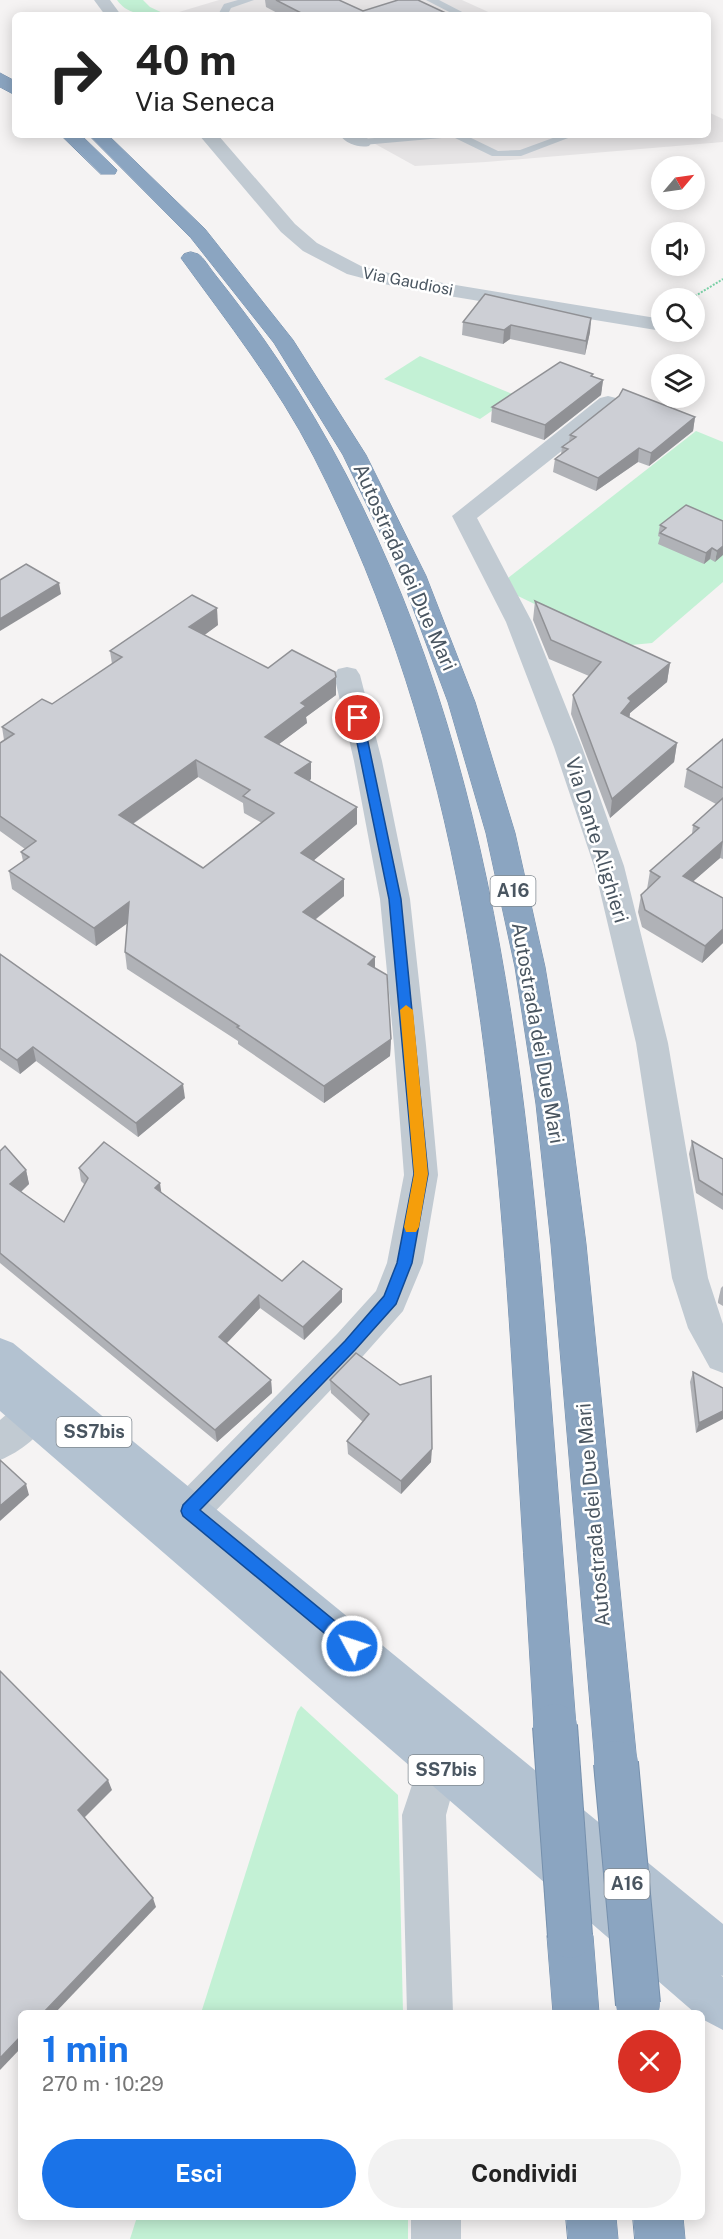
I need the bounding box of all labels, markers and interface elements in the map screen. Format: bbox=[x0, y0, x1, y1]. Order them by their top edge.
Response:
text: 40 m bbox=[135, 35, 237, 84]
icon: right bbox=[36, 36, 114, 114]
text: Via Seneca bbox=[135, 85, 275, 117]
north arrow bbox=[651, 156, 705, 210]
map controls bbox=[651, 156, 705, 408]
button: sound bbox=[651, 222, 705, 276]
street label: Via Gaudiosi bbox=[361, 263, 455, 300]
button: search bbox=[651, 288, 705, 342]
button: layers bbox=[651, 354, 705, 408]
street label: Autostrada dei Due Mari bbox=[348, 460, 462, 674]
pin bbox=[332, 692, 383, 743]
icon: arrive bbox=[341, 701, 374, 734]
street label: Via Dante Alighieri bbox=[560, 754, 634, 926]
road number: A16 bbox=[490, 876, 536, 906]
street label: Autostrada dei Due Mari bbox=[507, 920, 569, 1146]
street label: Autostrada dei Due Mari bbox=[571, 1402, 615, 1628]
road number: SS7bis bbox=[56, 1417, 132, 1447]
position arrow bbox=[320, 1614, 384, 1678]
road number: SS7bis bbox=[408, 1755, 484, 1785]
road number: A16 bbox=[604, 1869, 650, 1899]
text: 1 min bbox=[42, 2028, 129, 2070]
button: close bbox=[618, 2030, 681, 2093]
text: 270 m · 10:29 bbox=[42, 2072, 164, 2096]
button: Esci bbox=[42, 2139, 356, 2208]
button: Condividi bbox=[368, 2139, 681, 2208]

